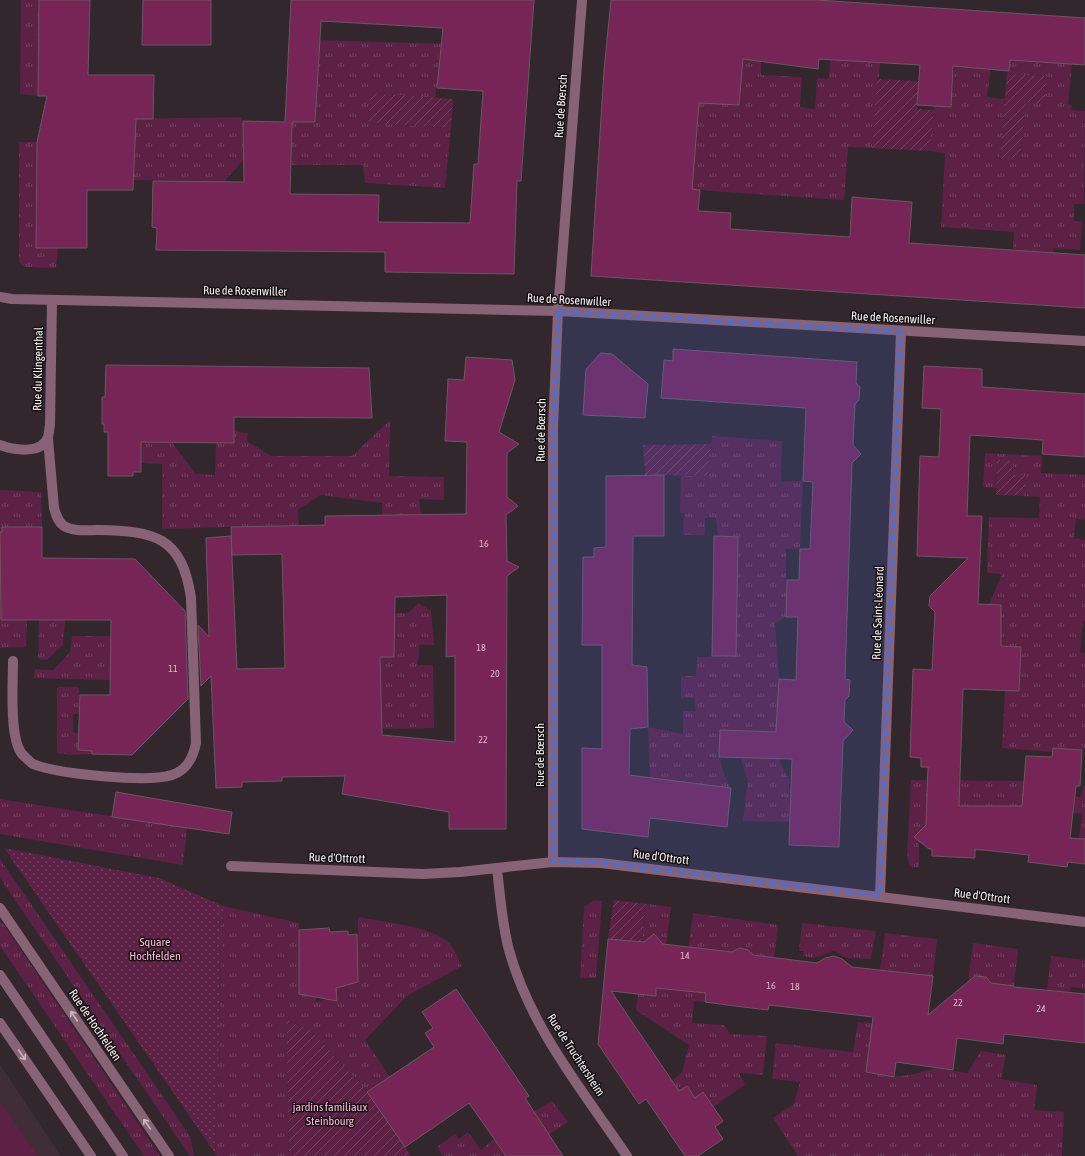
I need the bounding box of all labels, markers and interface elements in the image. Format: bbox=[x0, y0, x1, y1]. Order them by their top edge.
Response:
street label: Rue de Bœrsch bbox=[552, 74, 570, 138]
street label: Rue de Rosenwiller bbox=[203, 283, 288, 299]
street label: Rue de Rosenwiller bbox=[527, 291, 612, 309]
street label: Rue de Rosenwiller bbox=[851, 309, 936, 327]
street label: Rue du Klingenthal bbox=[30, 326, 46, 411]
street label: Rue de Bœrsch bbox=[533, 398, 549, 462]
house number: 16 bbox=[479, 538, 489, 549]
street label: Rue de Saint-Léonard bbox=[869, 566, 887, 660]
house number: 18 bbox=[476, 642, 486, 653]
house number: 11 bbox=[168, 663, 178, 674]
house number: 20 bbox=[490, 668, 500, 679]
street label: Rue de Bœrsch bbox=[533, 723, 547, 787]
house number: 22 bbox=[478, 734, 488, 745]
street label: Rue d'Ottrott bbox=[632, 847, 690, 867]
street label: Rue d'Ottrott bbox=[308, 850, 366, 866]
street label: Rue d'Ottrott bbox=[953, 886, 1011, 906]
park label: Square Hochfelden bbox=[129, 935, 181, 963]
house number: 14 bbox=[680, 950, 690, 961]
house number: 16 bbox=[766, 980, 776, 991]
house number: 18 bbox=[790, 981, 800, 992]
street label: Rue de Hochfelden bbox=[66, 987, 124, 1063]
house number: 22 bbox=[953, 997, 963, 1008]
house number: 24 bbox=[1036, 1003, 1046, 1014]
one-way arrow bbox=[70, 1011, 78, 1022]
street label: Rue de Truchtersheim bbox=[544, 1011, 608, 1099]
one-way arrow bbox=[18, 1050, 26, 1061]
park label: jardins familiaux Steinbourg bbox=[292, 1100, 367, 1128]
one-way arrow bbox=[143, 1119, 151, 1130]

